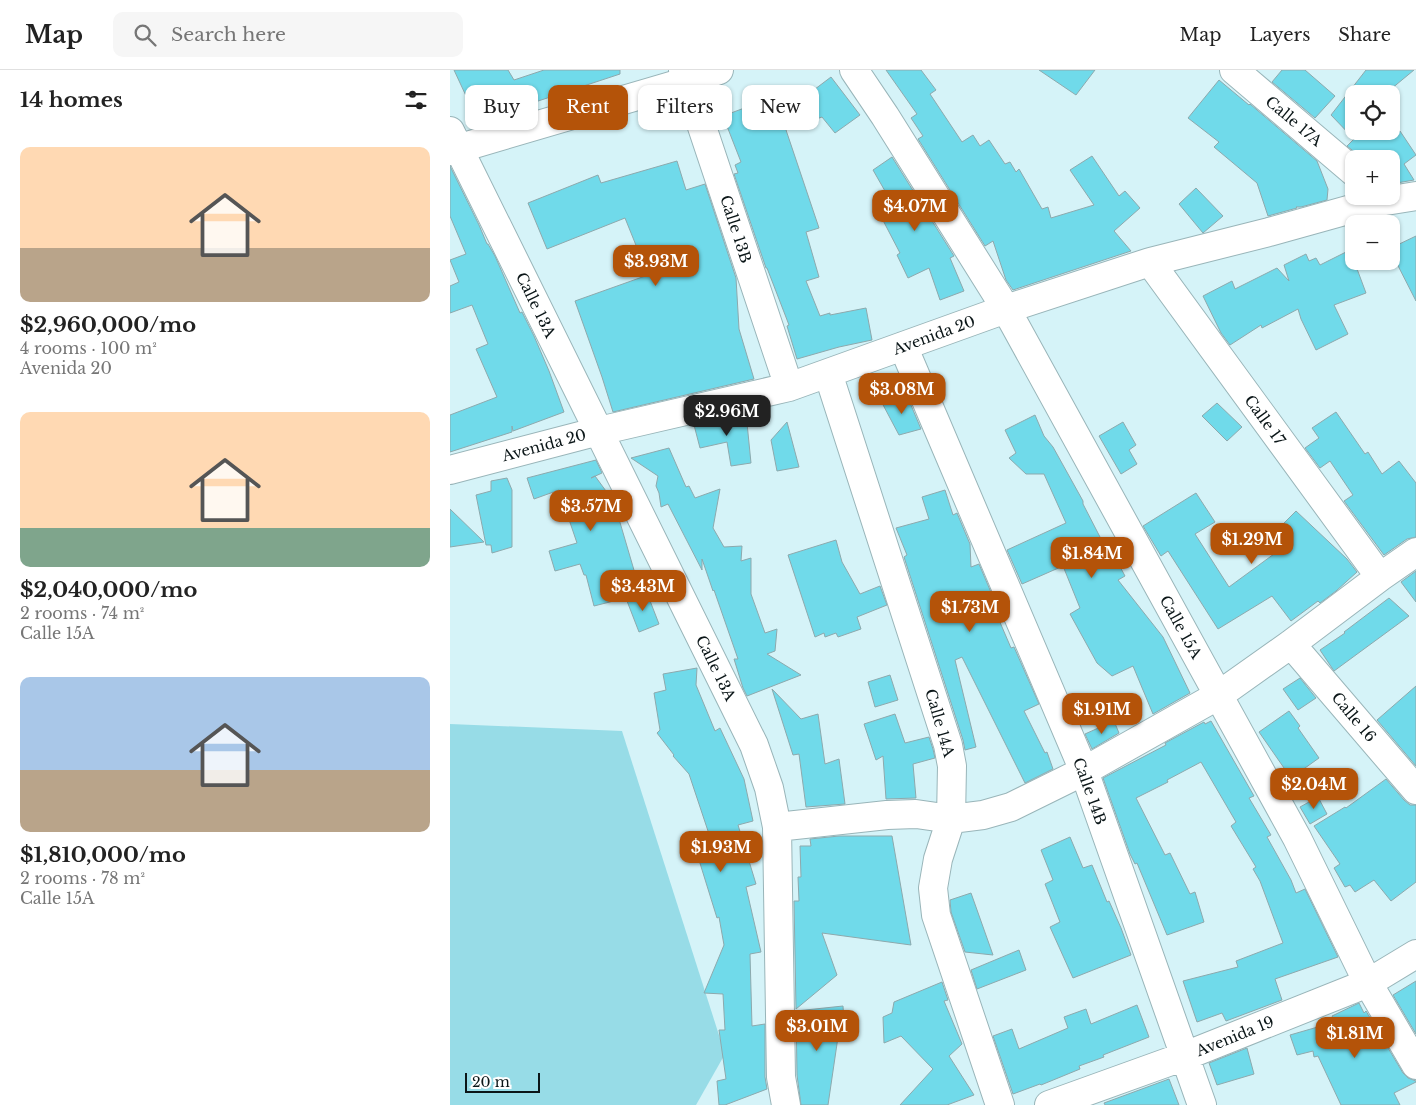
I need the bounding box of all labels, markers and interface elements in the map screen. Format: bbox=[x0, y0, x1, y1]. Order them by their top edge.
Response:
search box bbox=[113, 12, 463, 57]
text: Map bbox=[25, 20, 83, 49]
icon: search bbox=[131, 21, 159, 49]
text: Search here bbox=[171, 23, 286, 46]
text: Map bbox=[1180, 24, 1221, 46]
text: Layers bbox=[1249, 24, 1310, 46]
text: Share bbox=[1338, 24, 1391, 46]
chip: Buy bbox=[465, 85, 538, 130]
chip: Rent bbox=[548, 85, 628, 130]
chip: Filters bbox=[638, 85, 732, 130]
chip: New bbox=[742, 85, 819, 130]
map controls bbox=[1345, 85, 1400, 270]
button: locate bbox=[1345, 85, 1400, 140]
icon: filters bbox=[402, 86, 430, 114]
text: 14 homes bbox=[20, 87, 123, 113]
street label: Calle 17A bbox=[1262, 92, 1327, 150]
button: + bbox=[1345, 150, 1400, 205]
icon: home bbox=[180, 180, 270, 270]
pin: $4.07M bbox=[874, 190, 956, 232]
street label: Calle 13B bbox=[716, 193, 756, 265]
text: $4.07M bbox=[883, 196, 947, 216]
button: − bbox=[1345, 215, 1400, 270]
pin: $3.93M bbox=[615, 244, 697, 287]
text: $3.93M bbox=[624, 251, 688, 271]
street label: Calle 13A bbox=[512, 269, 560, 341]
street label: Avenida 20 bbox=[889, 311, 978, 359]
text: $2,960,000/mo bbox=[20, 312, 196, 338]
text: 4 rooms · 100 m² bbox=[20, 338, 157, 358]
text: Avenida 20 bbox=[20, 358, 112, 378]
pin: $3.08M bbox=[861, 372, 943, 415]
text: $3.08M bbox=[870, 379, 934, 399]
street label: Calle 17 bbox=[1240, 391, 1290, 449]
pin: $2.96M bbox=[686, 394, 768, 437]
text: $2.96M bbox=[695, 401, 759, 421]
street label: Avenida 20 bbox=[499, 425, 588, 466]
icon: home bbox=[180, 445, 270, 535]
pin: $3.57M bbox=[550, 490, 632, 532]
text: $3.57M bbox=[561, 496, 621, 516]
pin: $1.29M bbox=[1211, 522, 1293, 565]
text: $1.29M bbox=[1222, 529, 1282, 549]
pin: $1.84M bbox=[1051, 536, 1133, 579]
text: $1.84M bbox=[1062, 543, 1122, 563]
pin: $3.43M bbox=[602, 570, 684, 612]
text: $3.43M bbox=[611, 576, 675, 596]
text: $2,040,000/mo bbox=[20, 577, 197, 603]
pin: $1.73M bbox=[929, 590, 1011, 633]
street label: Calle 15A bbox=[1156, 592, 1206, 662]
text: $1.73M bbox=[941, 597, 999, 617]
text: 2 rooms · 74 m² bbox=[20, 603, 144, 623]
text: Calle 15A bbox=[20, 623, 94, 643]
street label: Calle 13A bbox=[692, 632, 740, 704]
street label: Calle 14A bbox=[921, 687, 959, 760]
street label: Calle 16 bbox=[1328, 688, 1380, 746]
pin: $1.91M bbox=[1061, 692, 1143, 735]
text: $1.91M bbox=[1073, 699, 1131, 719]
icon: home bbox=[180, 710, 270, 800]
street label: Calle 14B bbox=[1069, 755, 1111, 827]
pin: $2.04M bbox=[1273, 768, 1355, 810]
text: $2.04M bbox=[1281, 774, 1347, 794]
pin: $1.93M bbox=[680, 830, 762, 873]
text: $1.93M bbox=[691, 837, 751, 857]
text: $1,810,000/mo bbox=[20, 842, 186, 868]
text: 2 rooms · 78 m² bbox=[20, 868, 145, 888]
text: Calle 15A bbox=[20, 888, 94, 908]
pin: $3.01M bbox=[776, 1010, 858, 1052]
street label: Avenida 19 bbox=[1192, 1012, 1277, 1061]
text: $3.01M bbox=[786, 1016, 848, 1036]
pin: $1.81M bbox=[1314, 1016, 1396, 1059]
text: $1.81M bbox=[1327, 1023, 1383, 1043]
scale bar bbox=[465, 1070, 540, 1093]
text: 20 m bbox=[472, 1073, 510, 1091]

